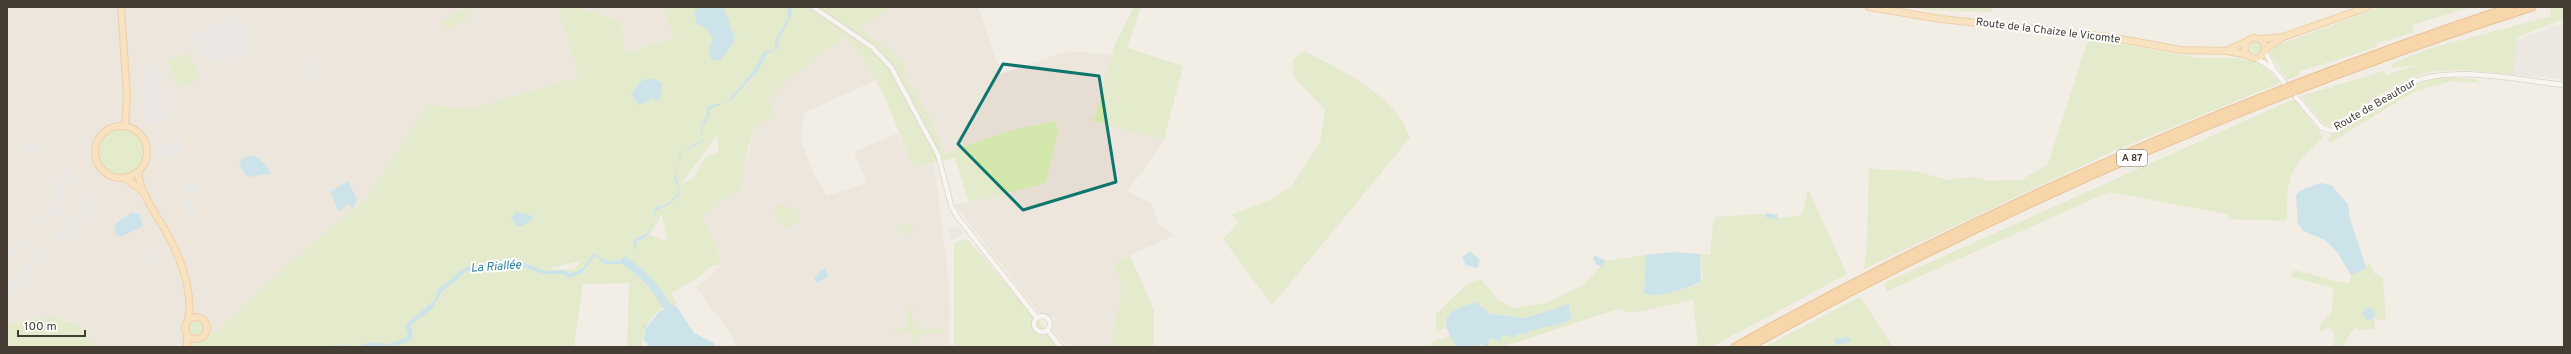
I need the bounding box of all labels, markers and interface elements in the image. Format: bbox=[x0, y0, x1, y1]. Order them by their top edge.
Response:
street label: Route de la Chaize le Vicomte bbox=[1975, 15, 2121, 47]
street label: Route de Beautour bbox=[2331, 75, 2419, 134]
road number: A 87 bbox=[2117, 150, 2147, 166]
water label: La Riallée bbox=[470, 257, 523, 277]
scale bar bbox=[18, 312, 85, 338]
text: 100 m bbox=[24, 319, 57, 335]

